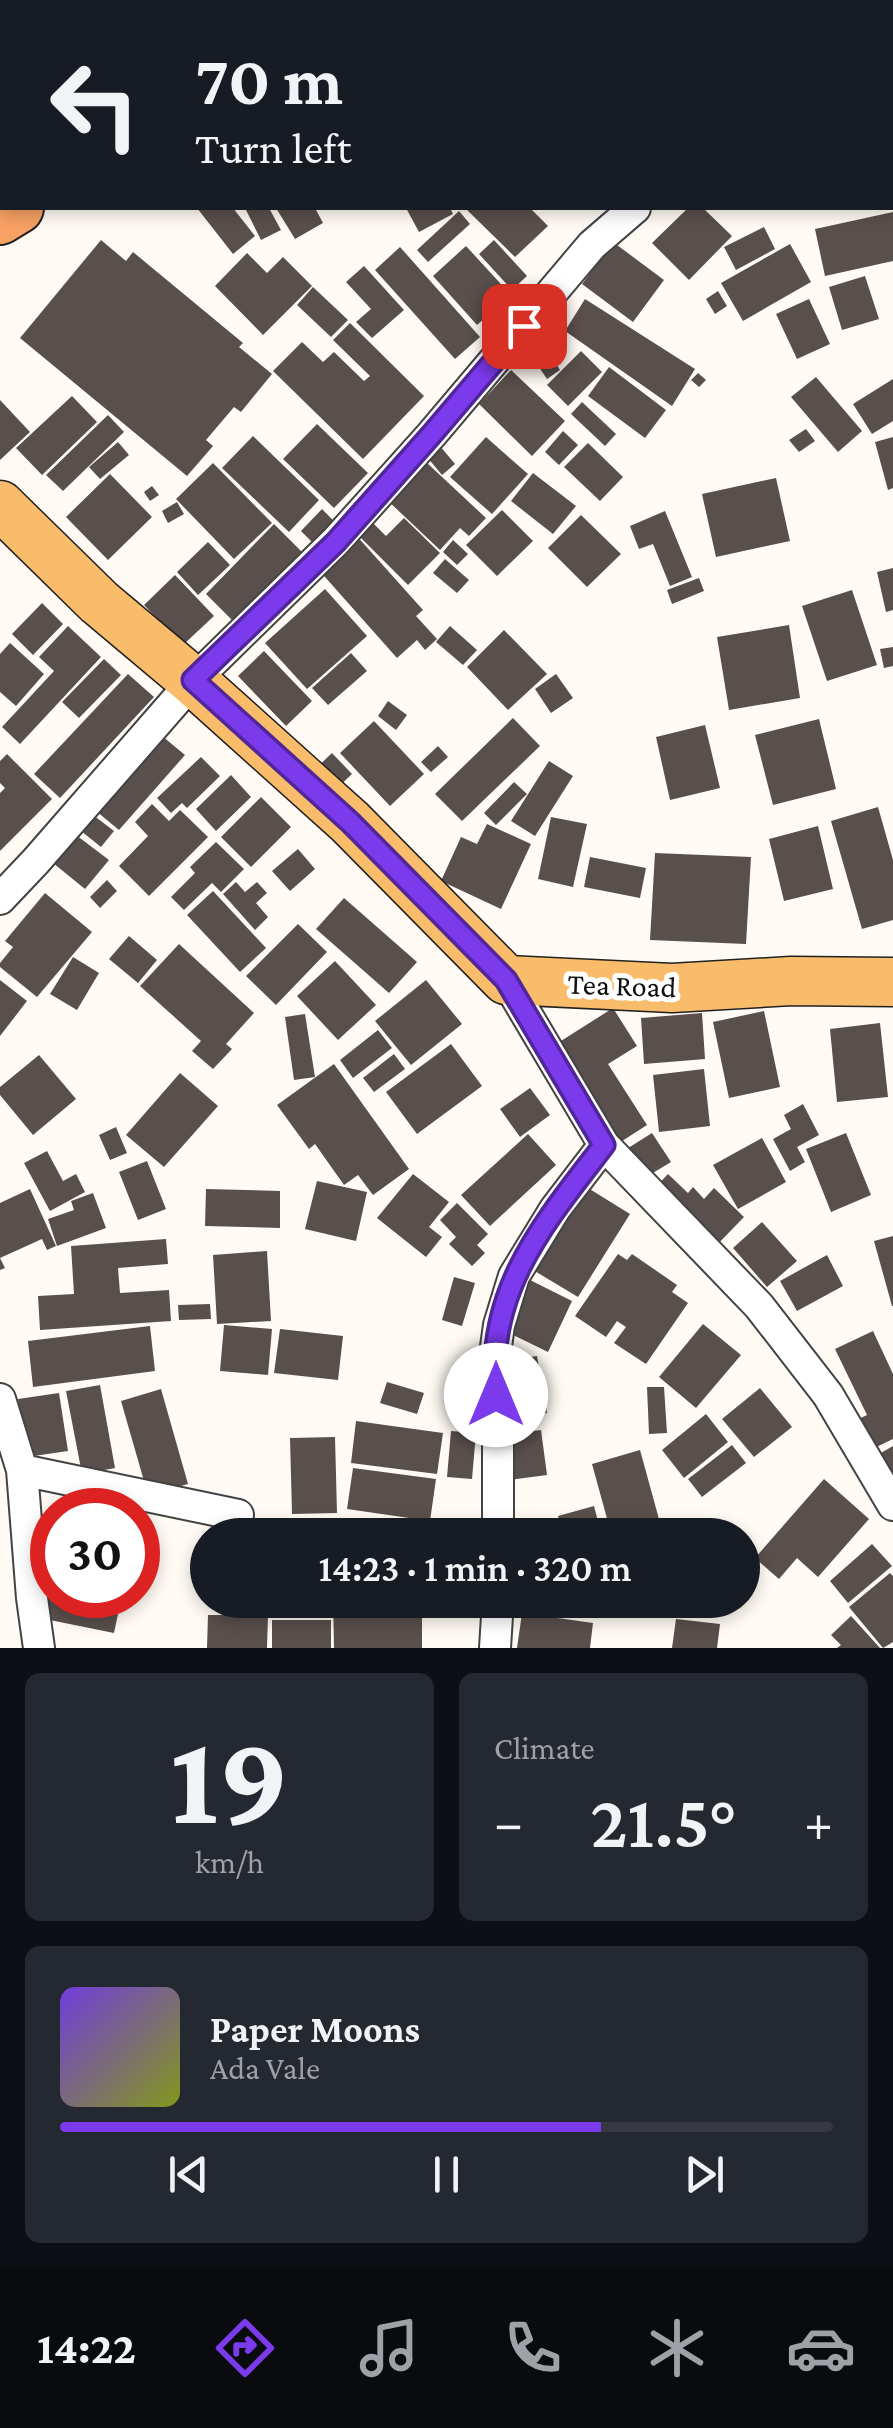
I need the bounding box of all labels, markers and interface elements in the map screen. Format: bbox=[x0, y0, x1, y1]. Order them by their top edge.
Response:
icon: left bbox=[30, 40, 160, 170]
text: 70 m bbox=[195, 41, 343, 119]
text: Turn left bbox=[195, 123, 352, 173]
pin bbox=[482, 284, 567, 369]
icon: arrive bbox=[497, 299, 552, 354]
street label: Tea Road bbox=[567, 967, 677, 1003]
position arrow bbox=[444, 1343, 548, 1447]
speed limit sign: 30 bbox=[30, 1488, 160, 1618]
text: 14:23 · 1 min · 320 m bbox=[319, 1547, 631, 1589]
text: 19 bbox=[170, 1706, 289, 1851]
text: Climate bbox=[494, 1730, 595, 1766]
text: 21.5° bbox=[590, 1780, 737, 1863]
text: − bbox=[494, 1792, 523, 1853]
text: + bbox=[804, 1792, 833, 1853]
text: km/h bbox=[195, 1844, 264, 1880]
text: Paper Moons bbox=[210, 2008, 420, 2050]
text: Ada Vale bbox=[210, 2050, 320, 2086]
icon: previous bbox=[161, 2147, 216, 2202]
icon: pause bbox=[419, 2147, 474, 2202]
icon: next bbox=[677, 2147, 732, 2202]
icon: directions bbox=[210, 2313, 280, 2383]
icon: music bbox=[354, 2313, 424, 2383]
icon: phone bbox=[498, 2313, 568, 2383]
icon: climate bbox=[642, 2313, 712, 2383]
icon: car bbox=[786, 2313, 856, 2383]
text: 14:22 bbox=[37, 2323, 136, 2373]

